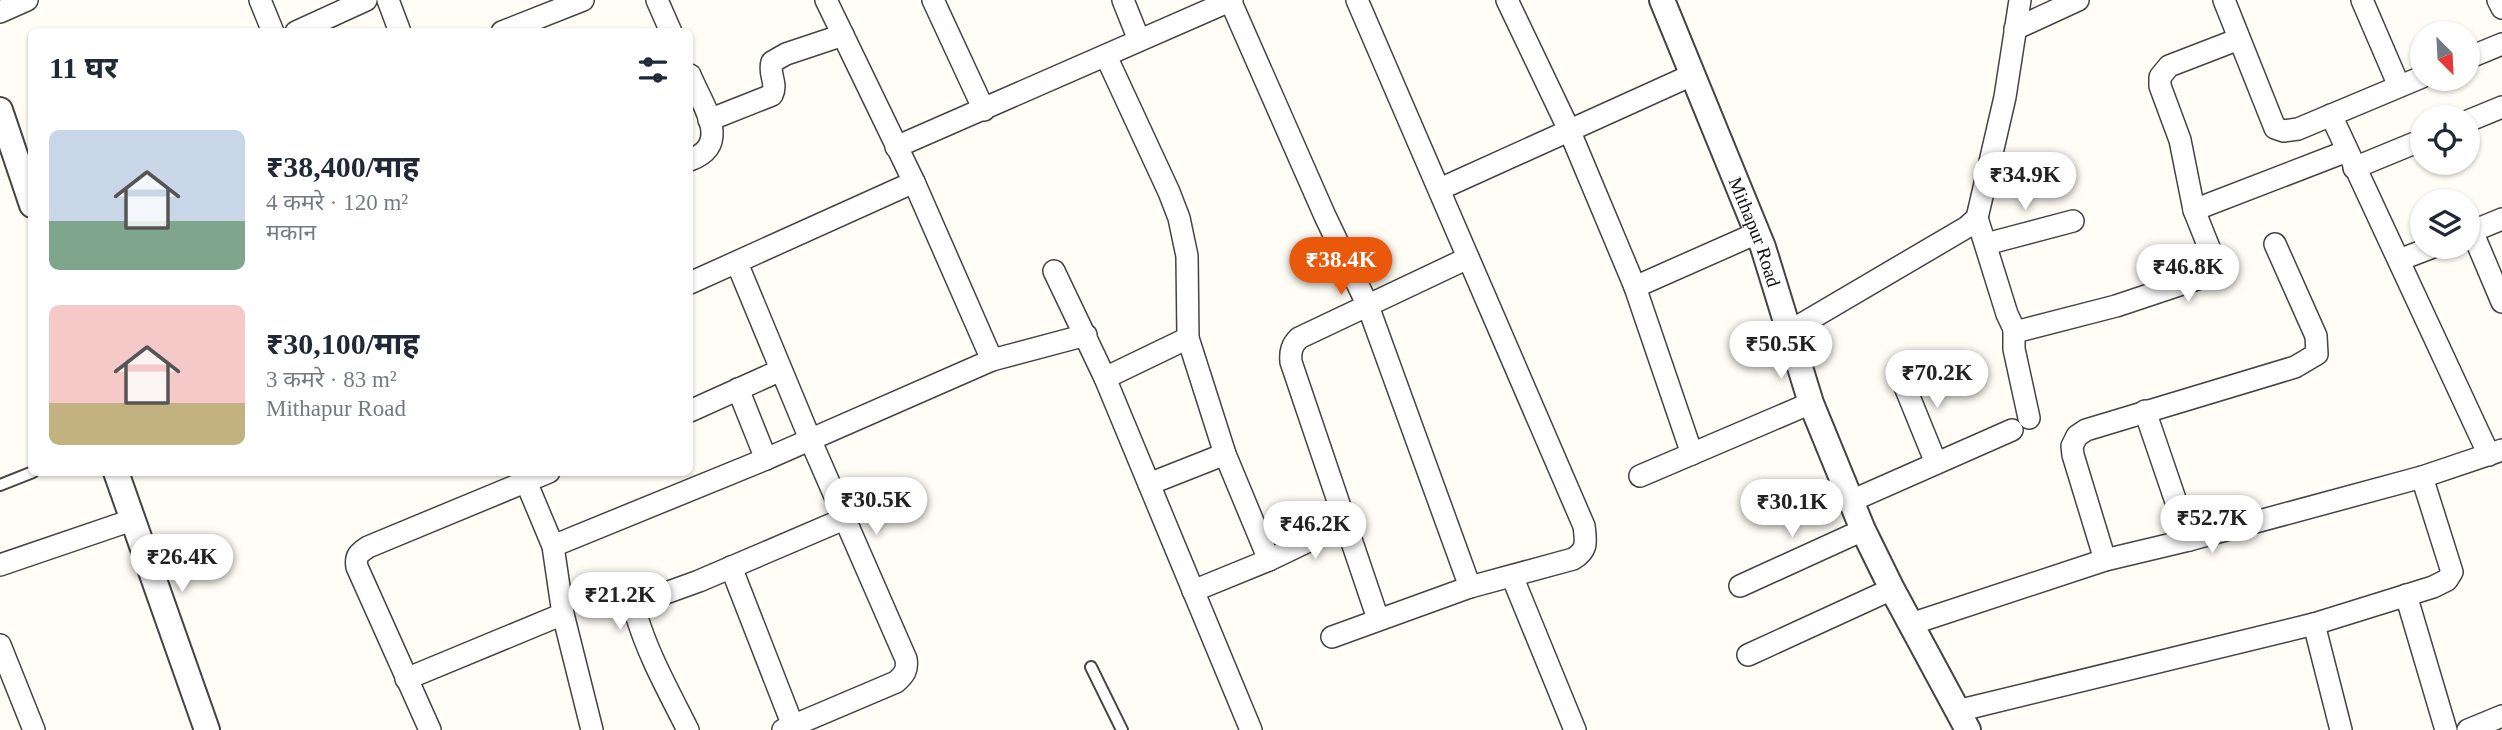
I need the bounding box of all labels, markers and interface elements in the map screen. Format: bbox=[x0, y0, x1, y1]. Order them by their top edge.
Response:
north arrow bbox=[2410, 21, 2480, 91]
map controls bbox=[2410, 21, 2480, 259]
text: 11 घर bbox=[49, 51, 118, 84]
icon: filters bbox=[634, 51, 672, 89]
button: locate bbox=[2410, 105, 2480, 175]
text: ₹38,400/माह bbox=[266, 150, 419, 183]
pin: ₹34.9K bbox=[1968, 152, 2082, 212]
icon: home bbox=[105, 158, 189, 242]
text: ₹34.9K bbox=[1989, 162, 2061, 187]
street label: Mithapur Road bbox=[1725, 174, 1785, 290]
button: layers bbox=[2410, 189, 2480, 259]
text: 4 कमरे · 120 m² bbox=[266, 190, 408, 215]
text: मकान bbox=[266, 220, 316, 245]
pin: ₹38.4K bbox=[1284, 238, 1398, 297]
pin: ₹46.8K bbox=[2131, 244, 2245, 304]
text: ₹38.4K bbox=[1305, 247, 1377, 272]
text: ₹46.8K bbox=[2152, 254, 2224, 279]
pin: ₹50.5K bbox=[1724, 322, 1838, 381]
text: ₹30,100/माह bbox=[266, 327, 419, 360]
text: ₹50.5K bbox=[1745, 331, 1817, 356]
icon: home bbox=[105, 333, 189, 417]
pin: ₹70.2K bbox=[1880, 350, 1994, 410]
text: ₹70.2K bbox=[1901, 360, 1973, 385]
text: 3 कमरे · 83 m² bbox=[266, 367, 397, 392]
text: Mithapur Road bbox=[266, 396, 406, 421]
pin: ₹30.5K bbox=[819, 477, 933, 537]
pin: ₹30.1K bbox=[1735, 480, 1849, 539]
text: ₹30.5K bbox=[840, 487, 912, 512]
text: ₹30.1K bbox=[1756, 489, 1828, 514]
pin: ₹52.7K bbox=[2155, 496, 2269, 555]
pin: ₹46.2K bbox=[1258, 502, 1372, 561]
text: ₹52.7K bbox=[2176, 505, 2248, 530]
text: ₹46.2K bbox=[1279, 511, 1351, 536]
pin: ₹26.4K bbox=[125, 534, 239, 594]
text: ₹26.4K bbox=[146, 544, 218, 569]
pin: ₹21.2K bbox=[563, 572, 677, 632]
text: ₹21.2K bbox=[584, 582, 656, 607]

